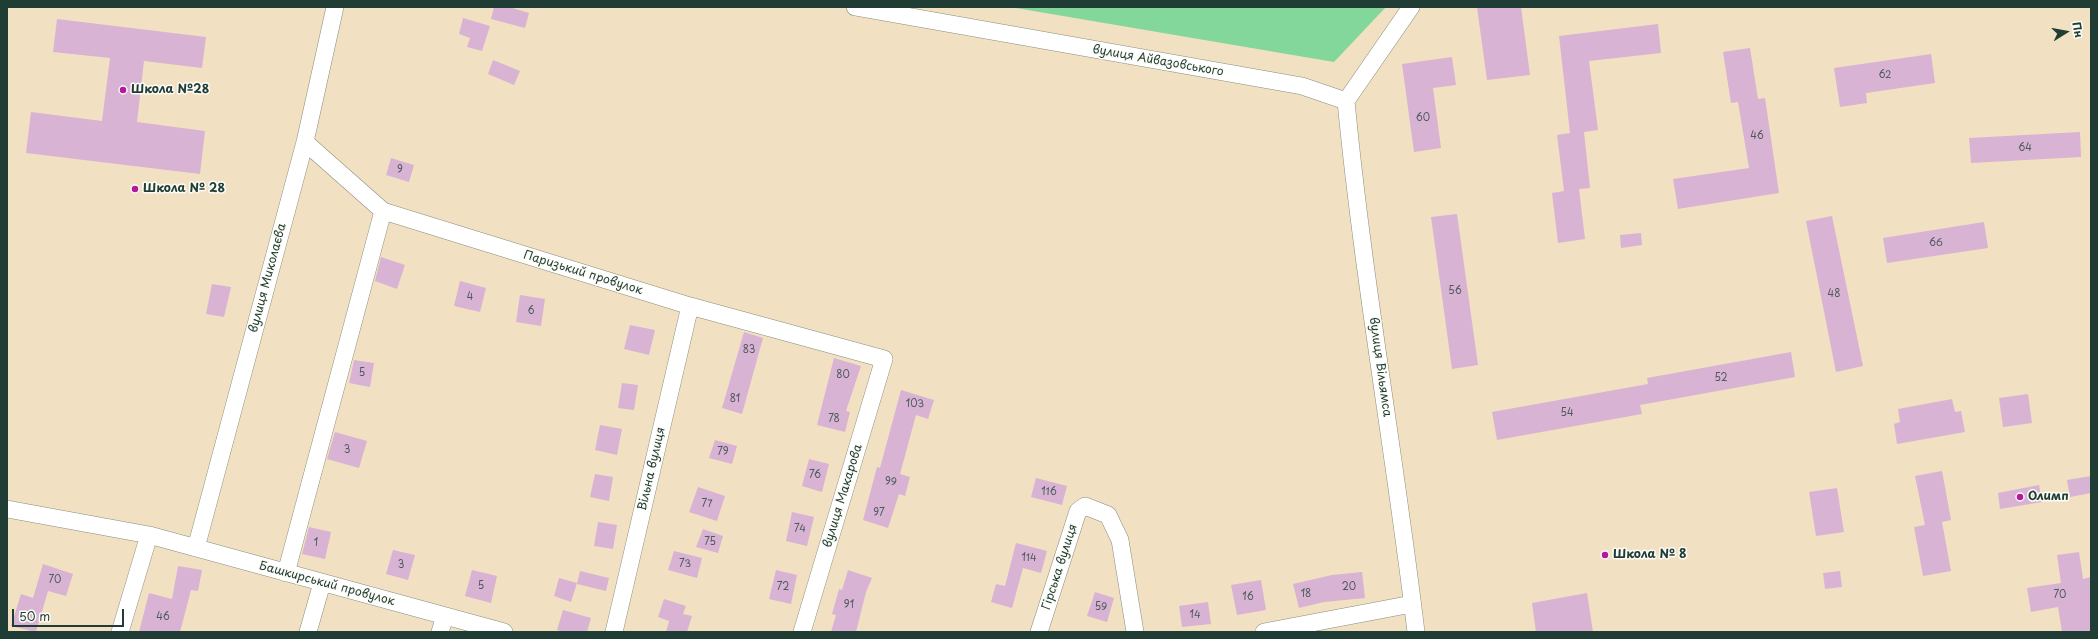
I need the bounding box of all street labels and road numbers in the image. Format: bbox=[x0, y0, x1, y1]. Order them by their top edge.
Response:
street label: вулиця Айвазовського bbox=[1091, 42, 1225, 80]
street label: вулиця Миколаєва bbox=[246, 222, 290, 334]
street label: Паризький провулок bbox=[522, 248, 644, 298]
street label: вулиця Вільямса bbox=[1366, 316, 1394, 418]
street label: Вільна вулиця bbox=[635, 426, 669, 512]
street label: вулиця Макарова bbox=[820, 443, 866, 549]
street label: Гірська вулиця bbox=[1039, 522, 1081, 612]
street label: Башкирський провулок bbox=[258, 559, 396, 609]

